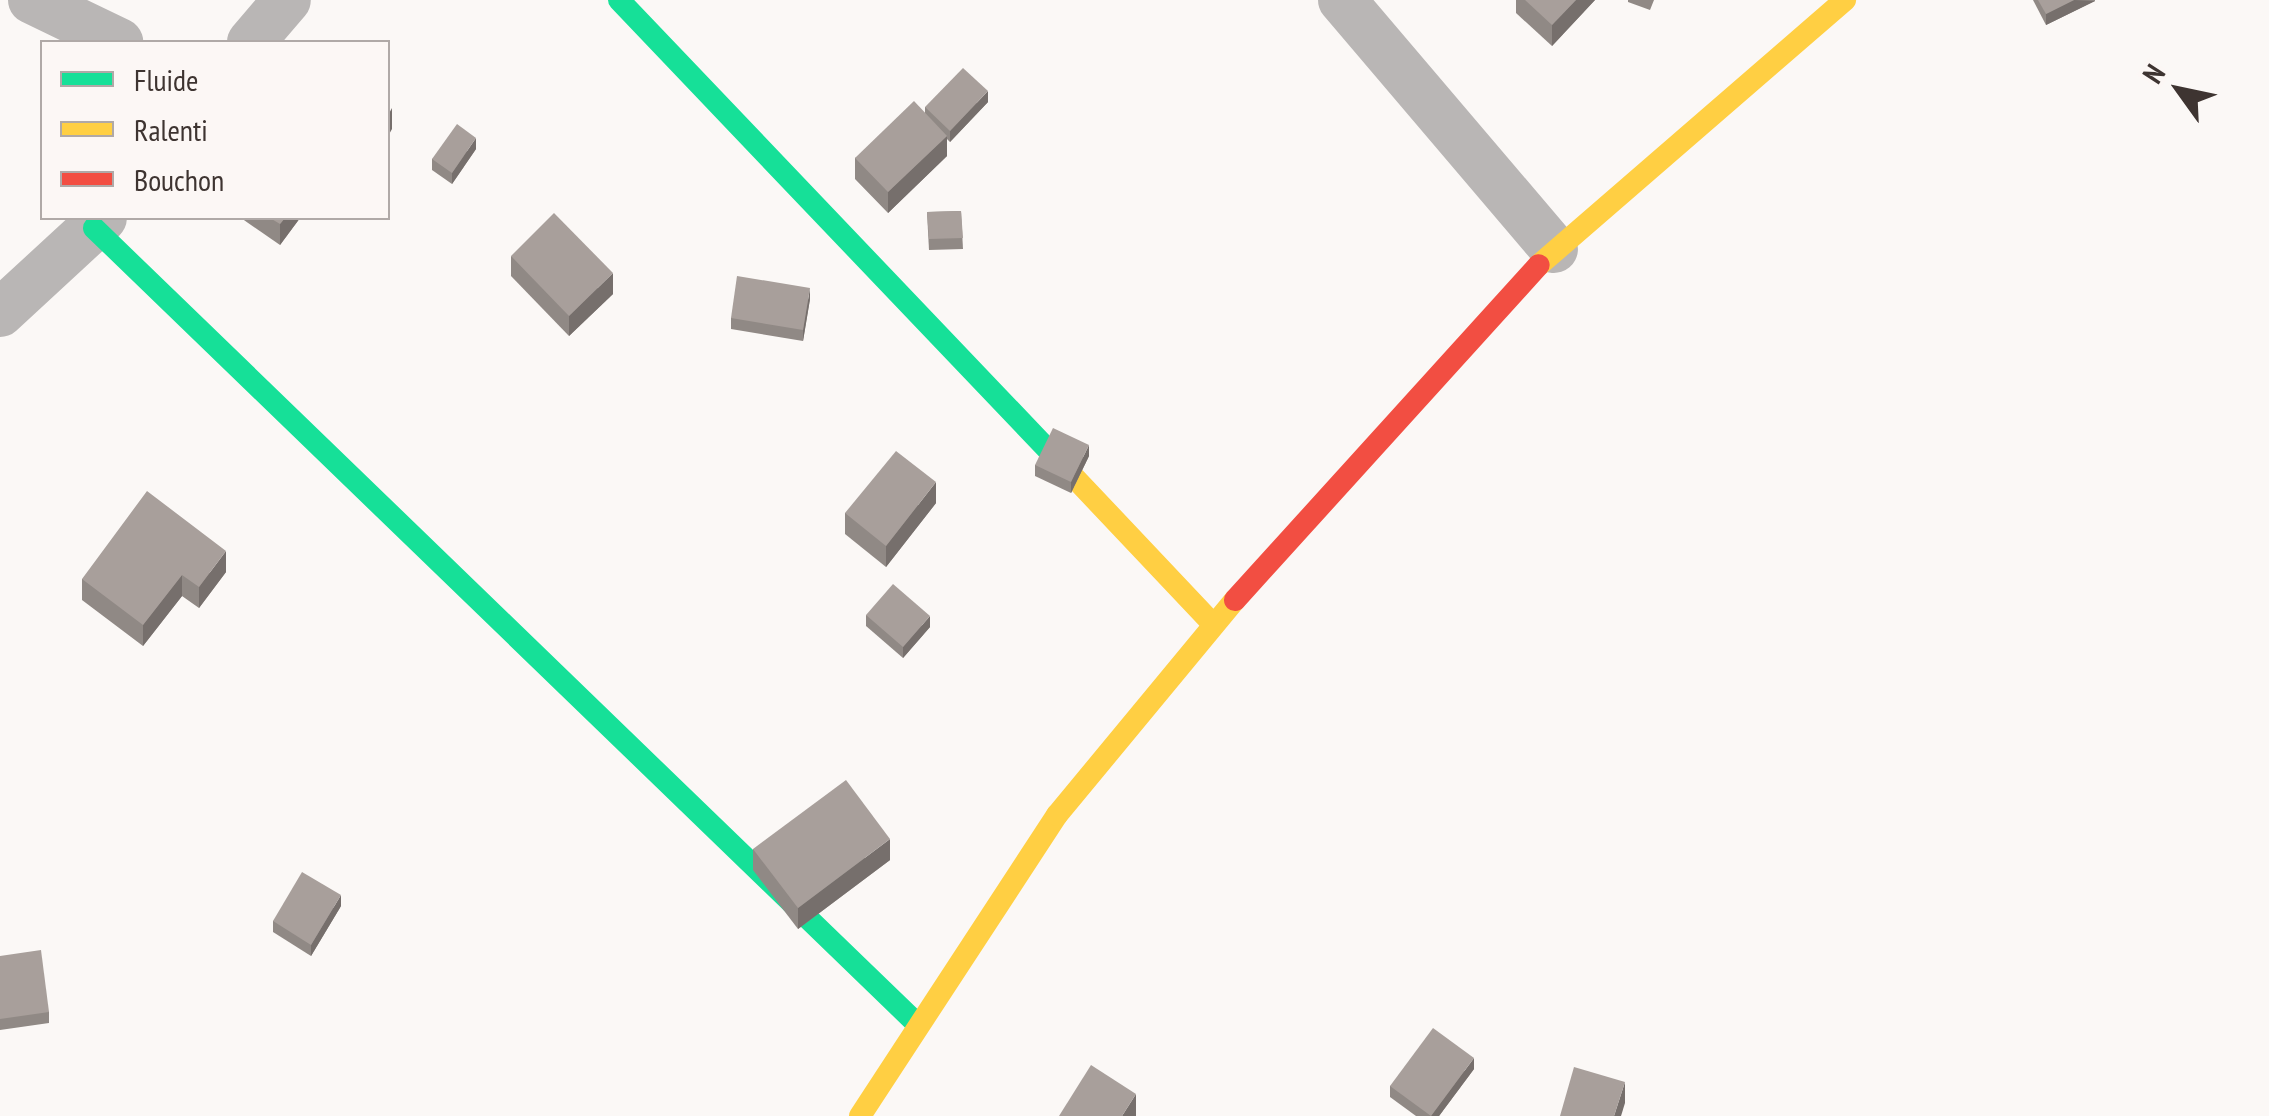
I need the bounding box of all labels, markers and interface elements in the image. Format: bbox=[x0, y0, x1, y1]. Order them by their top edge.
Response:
legend bbox=[40, 40, 390, 220]
north arrow bbox=[2129, 40, 2229, 140]
text: N bbox=[2134, 57, 2173, 90]
text: Fluide bbox=[134, 60, 198, 99]
text: Ralenti bbox=[134, 110, 208, 149]
text: Bouchon bbox=[134, 160, 224, 199]

